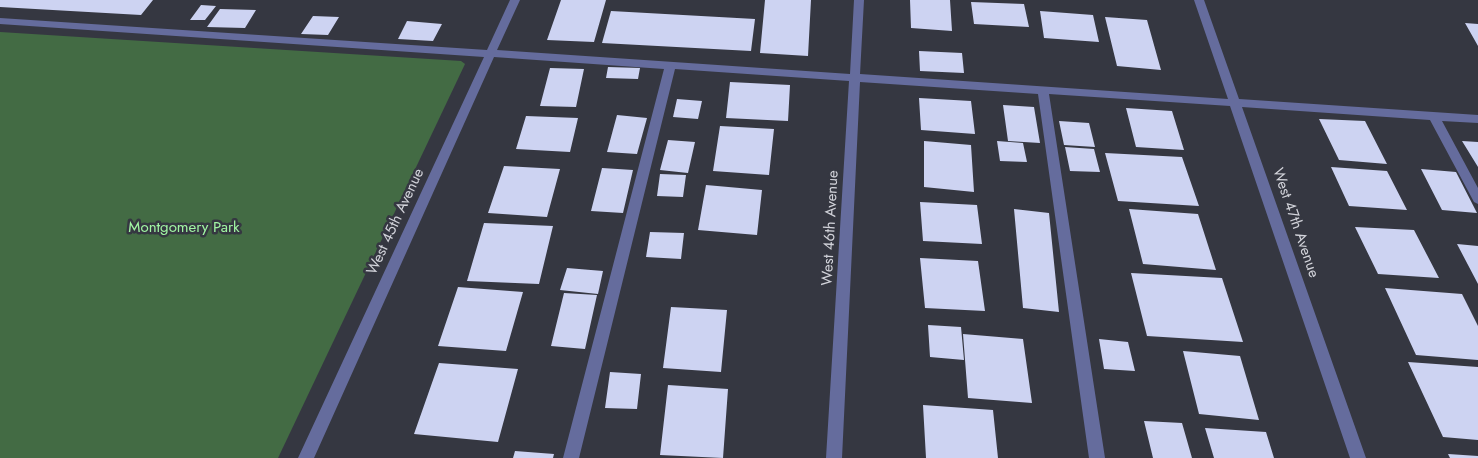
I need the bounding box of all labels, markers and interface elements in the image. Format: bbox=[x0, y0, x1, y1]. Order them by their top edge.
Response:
street label: West 45th Avenue bbox=[363, 166, 429, 278]
street label: West 47th Avenue bbox=[1268, 166, 1322, 280]
street label: West 46th Avenue bbox=[819, 170, 843, 286]
park label: Montgomery Park bbox=[128, 219, 240, 237]

